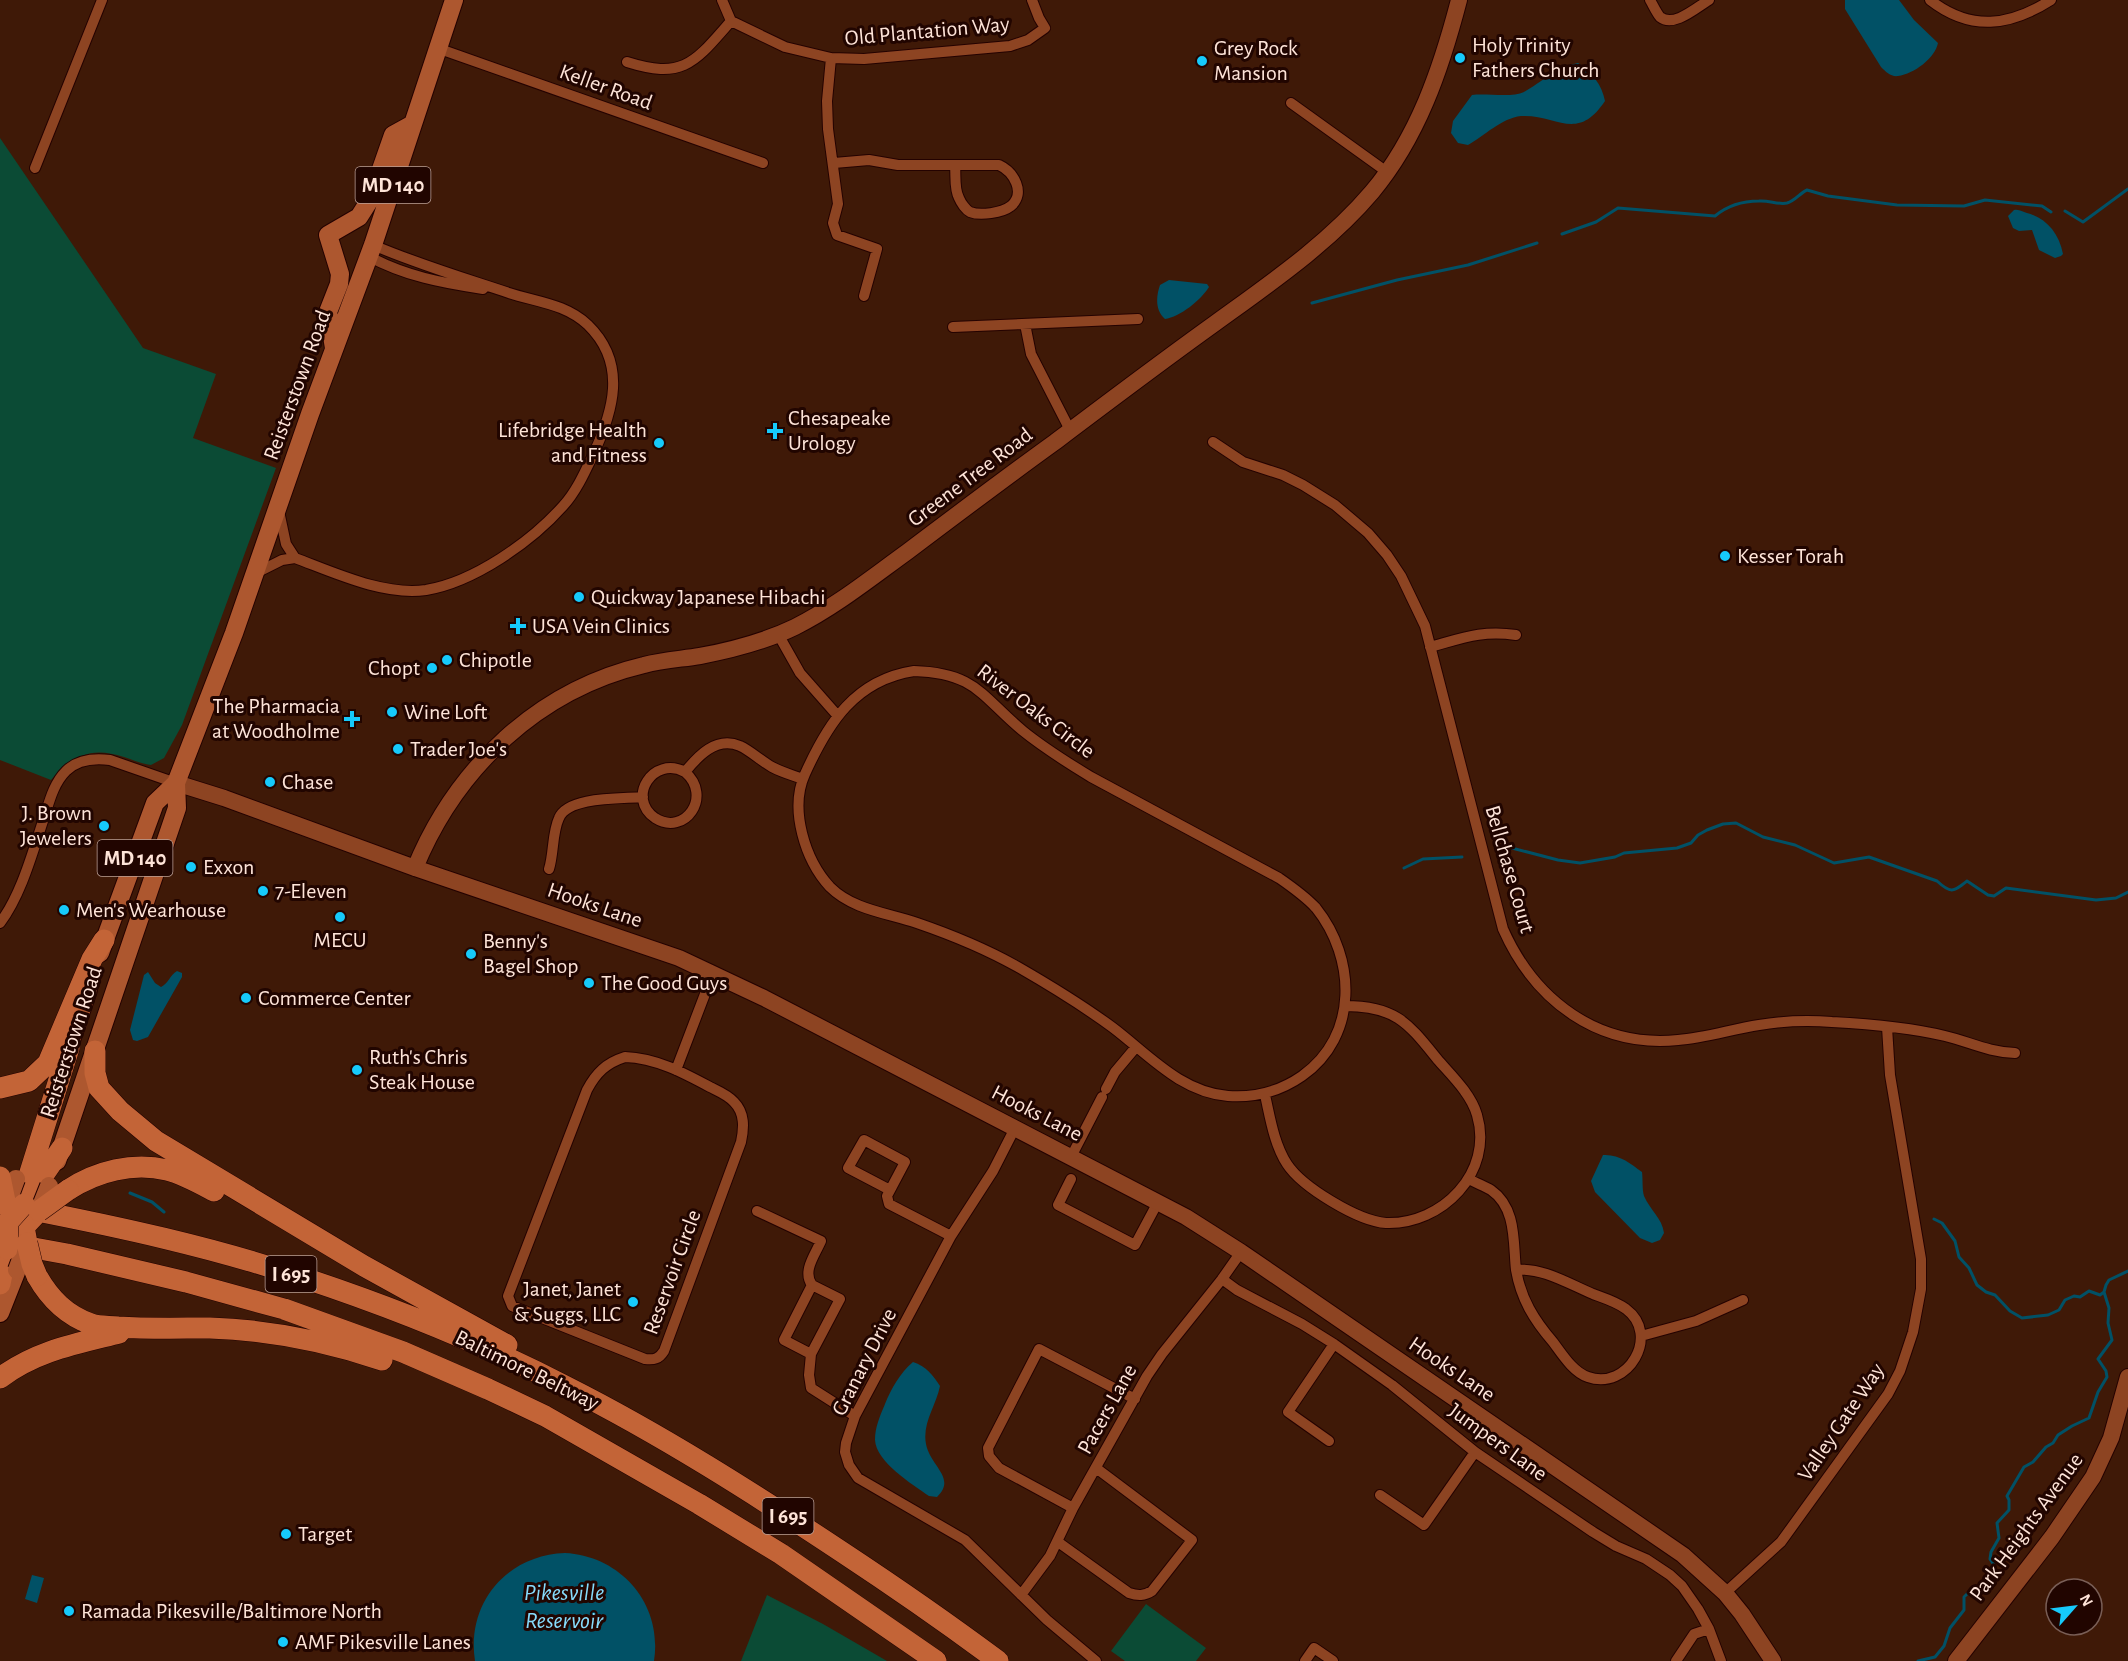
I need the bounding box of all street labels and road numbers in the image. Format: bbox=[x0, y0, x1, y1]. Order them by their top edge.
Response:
street label: Old Plantation Way bbox=[844, 13, 1011, 49]
street label: Keller Road bbox=[557, 60, 655, 114]
road number: MD 140 bbox=[356, 167, 430, 203]
street label: Reisterstown Road bbox=[260, 307, 334, 463]
street label: Greene Tree Road bbox=[904, 423, 1036, 531]
street label: River Oaks Circle bbox=[973, 660, 1099, 762]
street label: Bellchase Court bbox=[1481, 803, 1539, 935]
road number: MD 140 bbox=[98, 840, 172, 876]
street label: Hooks Lane bbox=[545, 879, 645, 931]
street label: Reisterstown Road bbox=[36, 964, 106, 1120]
street label: Hooks Lane bbox=[988, 1081, 1086, 1145]
street label: Reservoir Circle bbox=[639, 1207, 705, 1337]
road number: I 695 bbox=[266, 1256, 316, 1292]
street label: Granary Drive bbox=[828, 1305, 900, 1419]
street label: Baltimore Beltway bbox=[452, 1326, 603, 1415]
street label: Hooks Lane bbox=[1405, 1332, 1499, 1406]
street label: Valley Gate Way bbox=[1794, 1359, 1889, 1485]
street label: Pacers Lane bbox=[1073, 1360, 1141, 1458]
street label: Jumpers Lane bbox=[1445, 1399, 1551, 1485]
street label: Park Heights Avenue bbox=[1965, 1449, 2087, 1605]
road number: I 695 bbox=[762, 1498, 814, 1534]

